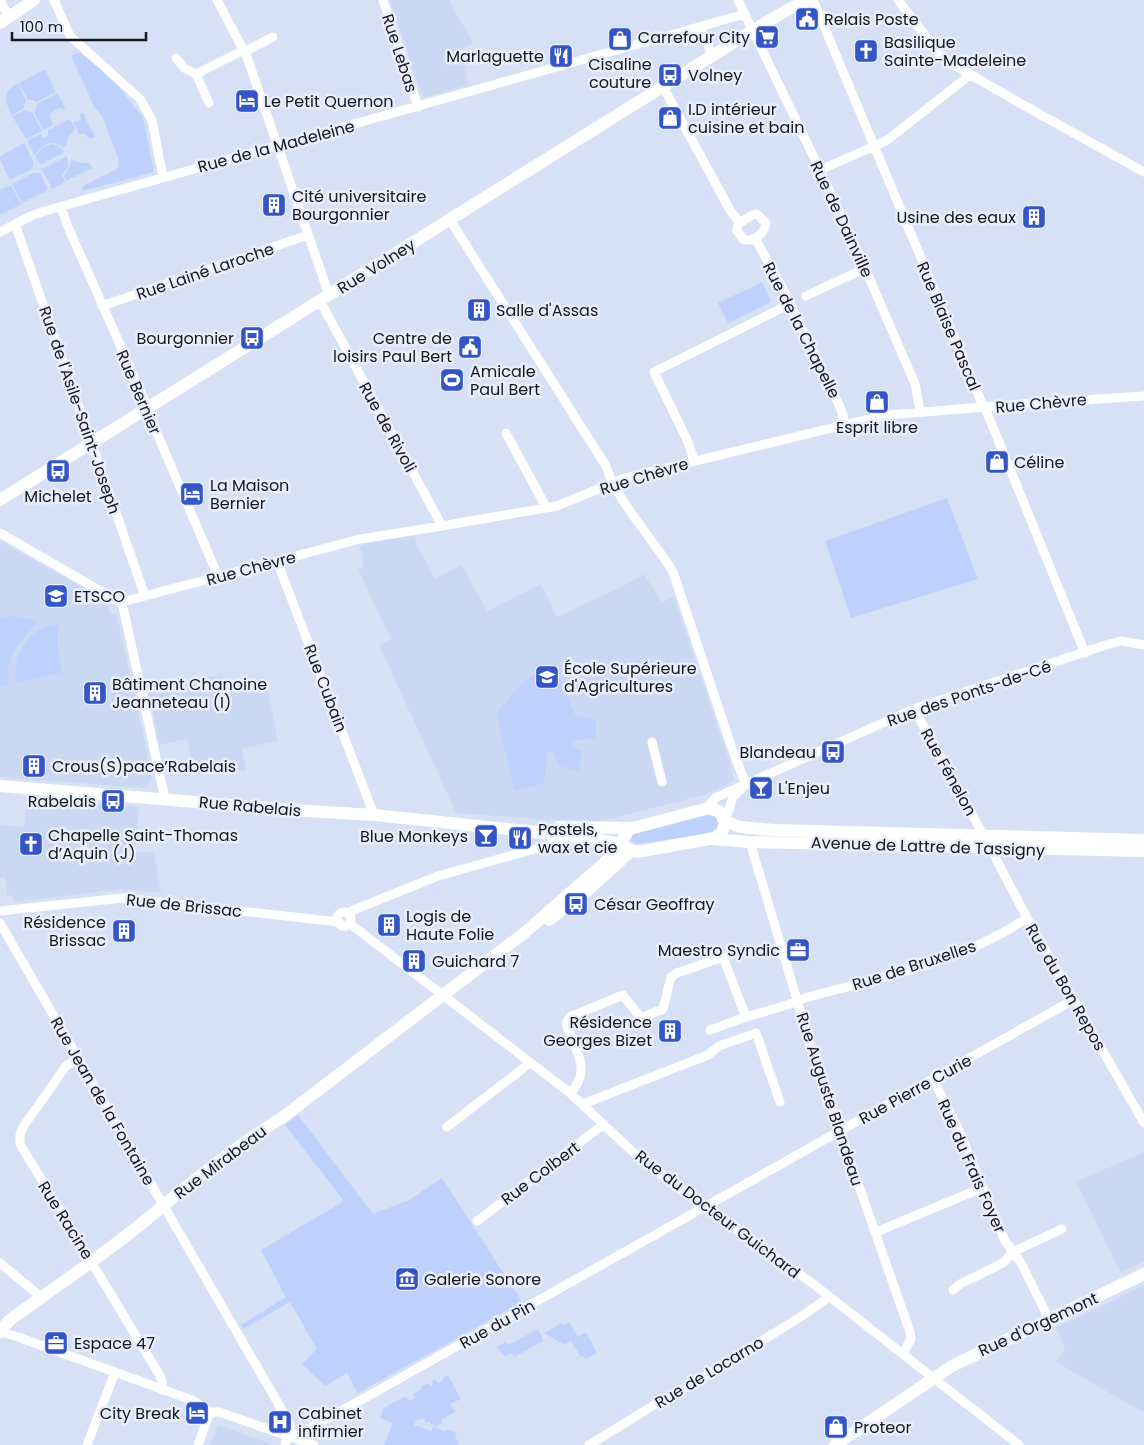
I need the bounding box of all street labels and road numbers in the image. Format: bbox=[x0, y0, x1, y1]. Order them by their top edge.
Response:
street label: Rue Lebas bbox=[376, 11, 423, 95]
street label: Rue de la Madeleine bbox=[195, 114, 357, 178]
street label: Rue de Dainville bbox=[804, 157, 879, 281]
street label: Rue Volney bbox=[333, 233, 420, 300]
street label: Rue Lainé Laroche bbox=[133, 237, 277, 306]
street label: Rue de la Chapelle bbox=[757, 258, 846, 402]
street label: Rue Blaise Pascal bbox=[911, 258, 986, 394]
street label: Rue de l'Asile-Saint-Joseph bbox=[33, 303, 126, 517]
street label: Rue Bernier bbox=[110, 346, 167, 438]
street label: Rue de Rivoli bbox=[353, 378, 422, 477]
street label: Rue Chèvre bbox=[994, 388, 1088, 419]
street label: Rue Chèvre bbox=[597, 452, 691, 501]
street label: Rue Chèvre bbox=[204, 546, 298, 591]
street label: Rue Cubain bbox=[298, 641, 353, 736]
street label: Rue des Ponts-de-Cé bbox=[884, 655, 1054, 732]
street label: Rue Fénelon bbox=[915, 724, 982, 820]
street label: Rue Rabelais bbox=[198, 791, 302, 822]
street label: Avenue de Lattre de Tassigny bbox=[811, 831, 1045, 862]
street label: Rue de Brissac bbox=[125, 888, 243, 923]
street label: Rue du Bon Repos bbox=[1020, 920, 1111, 1055]
street label: Rue de Bruxelles bbox=[849, 935, 979, 996]
street label: Rue Auguste Blandeau bbox=[791, 1009, 868, 1189]
street label: Rue Jean de la Fontaine bbox=[45, 1013, 160, 1190]
street label: Rue Pierre Curie bbox=[855, 1049, 976, 1130]
street label: Rue du Frais Foyer bbox=[932, 1096, 1011, 1237]
street label: Rue Mirabeau bbox=[169, 1120, 271, 1205]
street label: Rue Colbert bbox=[496, 1136, 585, 1211]
street label: Rue du Docteur Guichard bbox=[630, 1145, 805, 1284]
street label: Rue Racine bbox=[32, 1177, 99, 1264]
street label: Rue d'Orgemont bbox=[975, 1287, 1102, 1362]
street label: Rue du Pin bbox=[455, 1294, 539, 1355]
street label: Rue de Locarno bbox=[650, 1331, 768, 1414]

